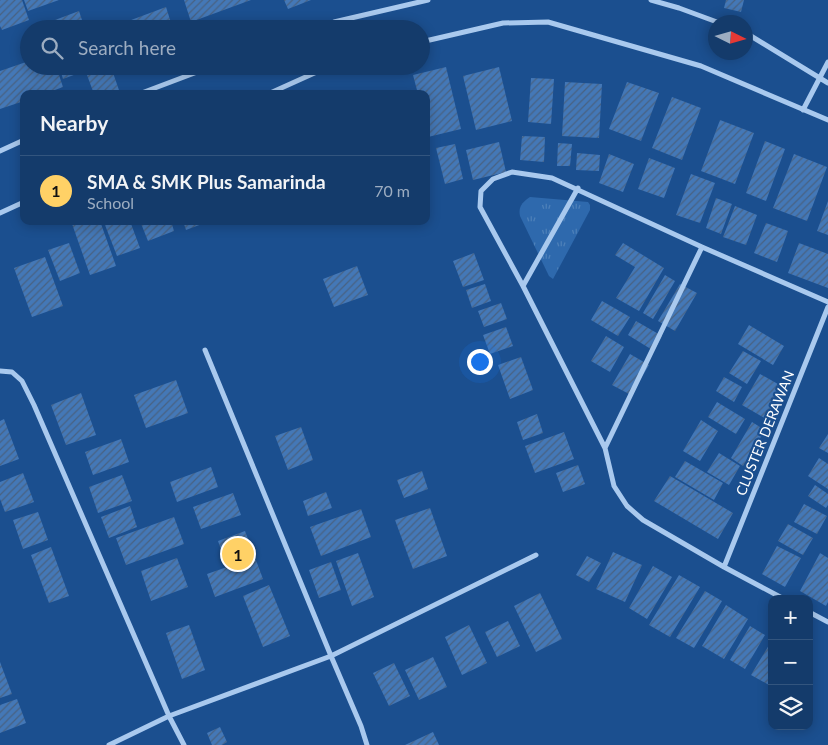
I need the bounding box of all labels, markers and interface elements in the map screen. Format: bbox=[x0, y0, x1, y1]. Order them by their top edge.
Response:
north arrow bbox=[708, 15, 753, 60]
search box bbox=[20, 20, 430, 75]
icon: search bbox=[38, 34, 66, 62]
text: Search here bbox=[78, 36, 176, 59]
text: Nearby bbox=[40, 110, 108, 135]
text: SMA & SMK Plus Samarinda bbox=[87, 170, 326, 193]
text: 1 bbox=[51, 181, 61, 200]
text: 70 m bbox=[374, 181, 410, 200]
text: School bbox=[87, 193, 134, 212]
your location bbox=[467, 349, 493, 375]
street label: CLUSTER DERAWAN bbox=[732, 368, 797, 498]
pin: 1 bbox=[222, 535, 254, 573]
map controls bbox=[768, 595, 813, 730]
button: + bbox=[768, 595, 813, 640]
button: − bbox=[768, 640, 813, 685]
button: layers bbox=[768, 685, 813, 730]

